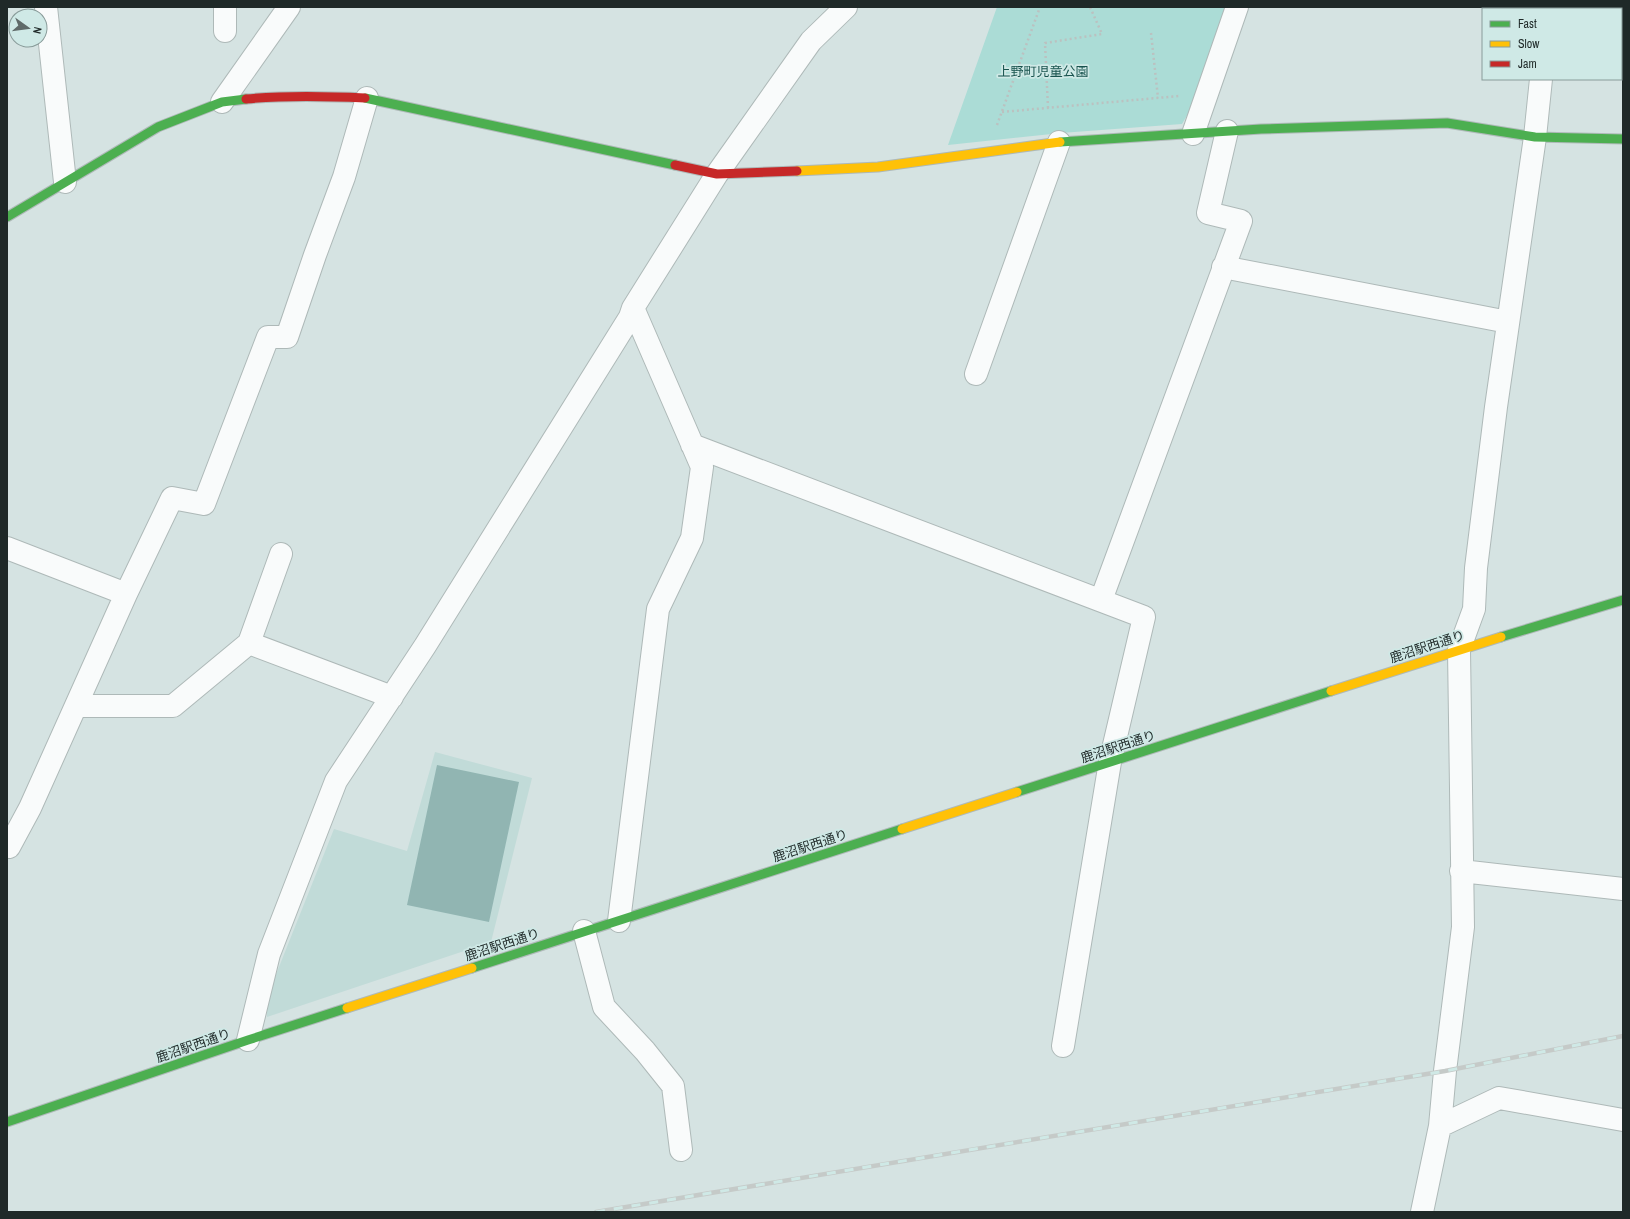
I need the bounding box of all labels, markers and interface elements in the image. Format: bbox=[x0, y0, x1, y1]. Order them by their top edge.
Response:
north arrow bbox=[8, 8, 48, 48]
legend bbox=[1482, 8, 1622, 80]
text: Fast bbox=[1518, 16, 1537, 32]
text: N bbox=[30, 26, 45, 35]
text: Slow bbox=[1518, 36, 1540, 52]
text: Jam bbox=[1518, 56, 1537, 72]
park label: 上野町児童公園 bbox=[997, 63, 1089, 80]
street label: 鹿沼駅西通り bbox=[1387, 626, 1467, 667]
street label: 鹿沼駅西通り bbox=[1078, 726, 1158, 767]
street label: 鹿沼駅西通り bbox=[770, 825, 850, 866]
street label: 鹿沼駅西通り bbox=[462, 924, 542, 965]
street label: 鹿沼駅西通り bbox=[154, 1025, 233, 1066]

